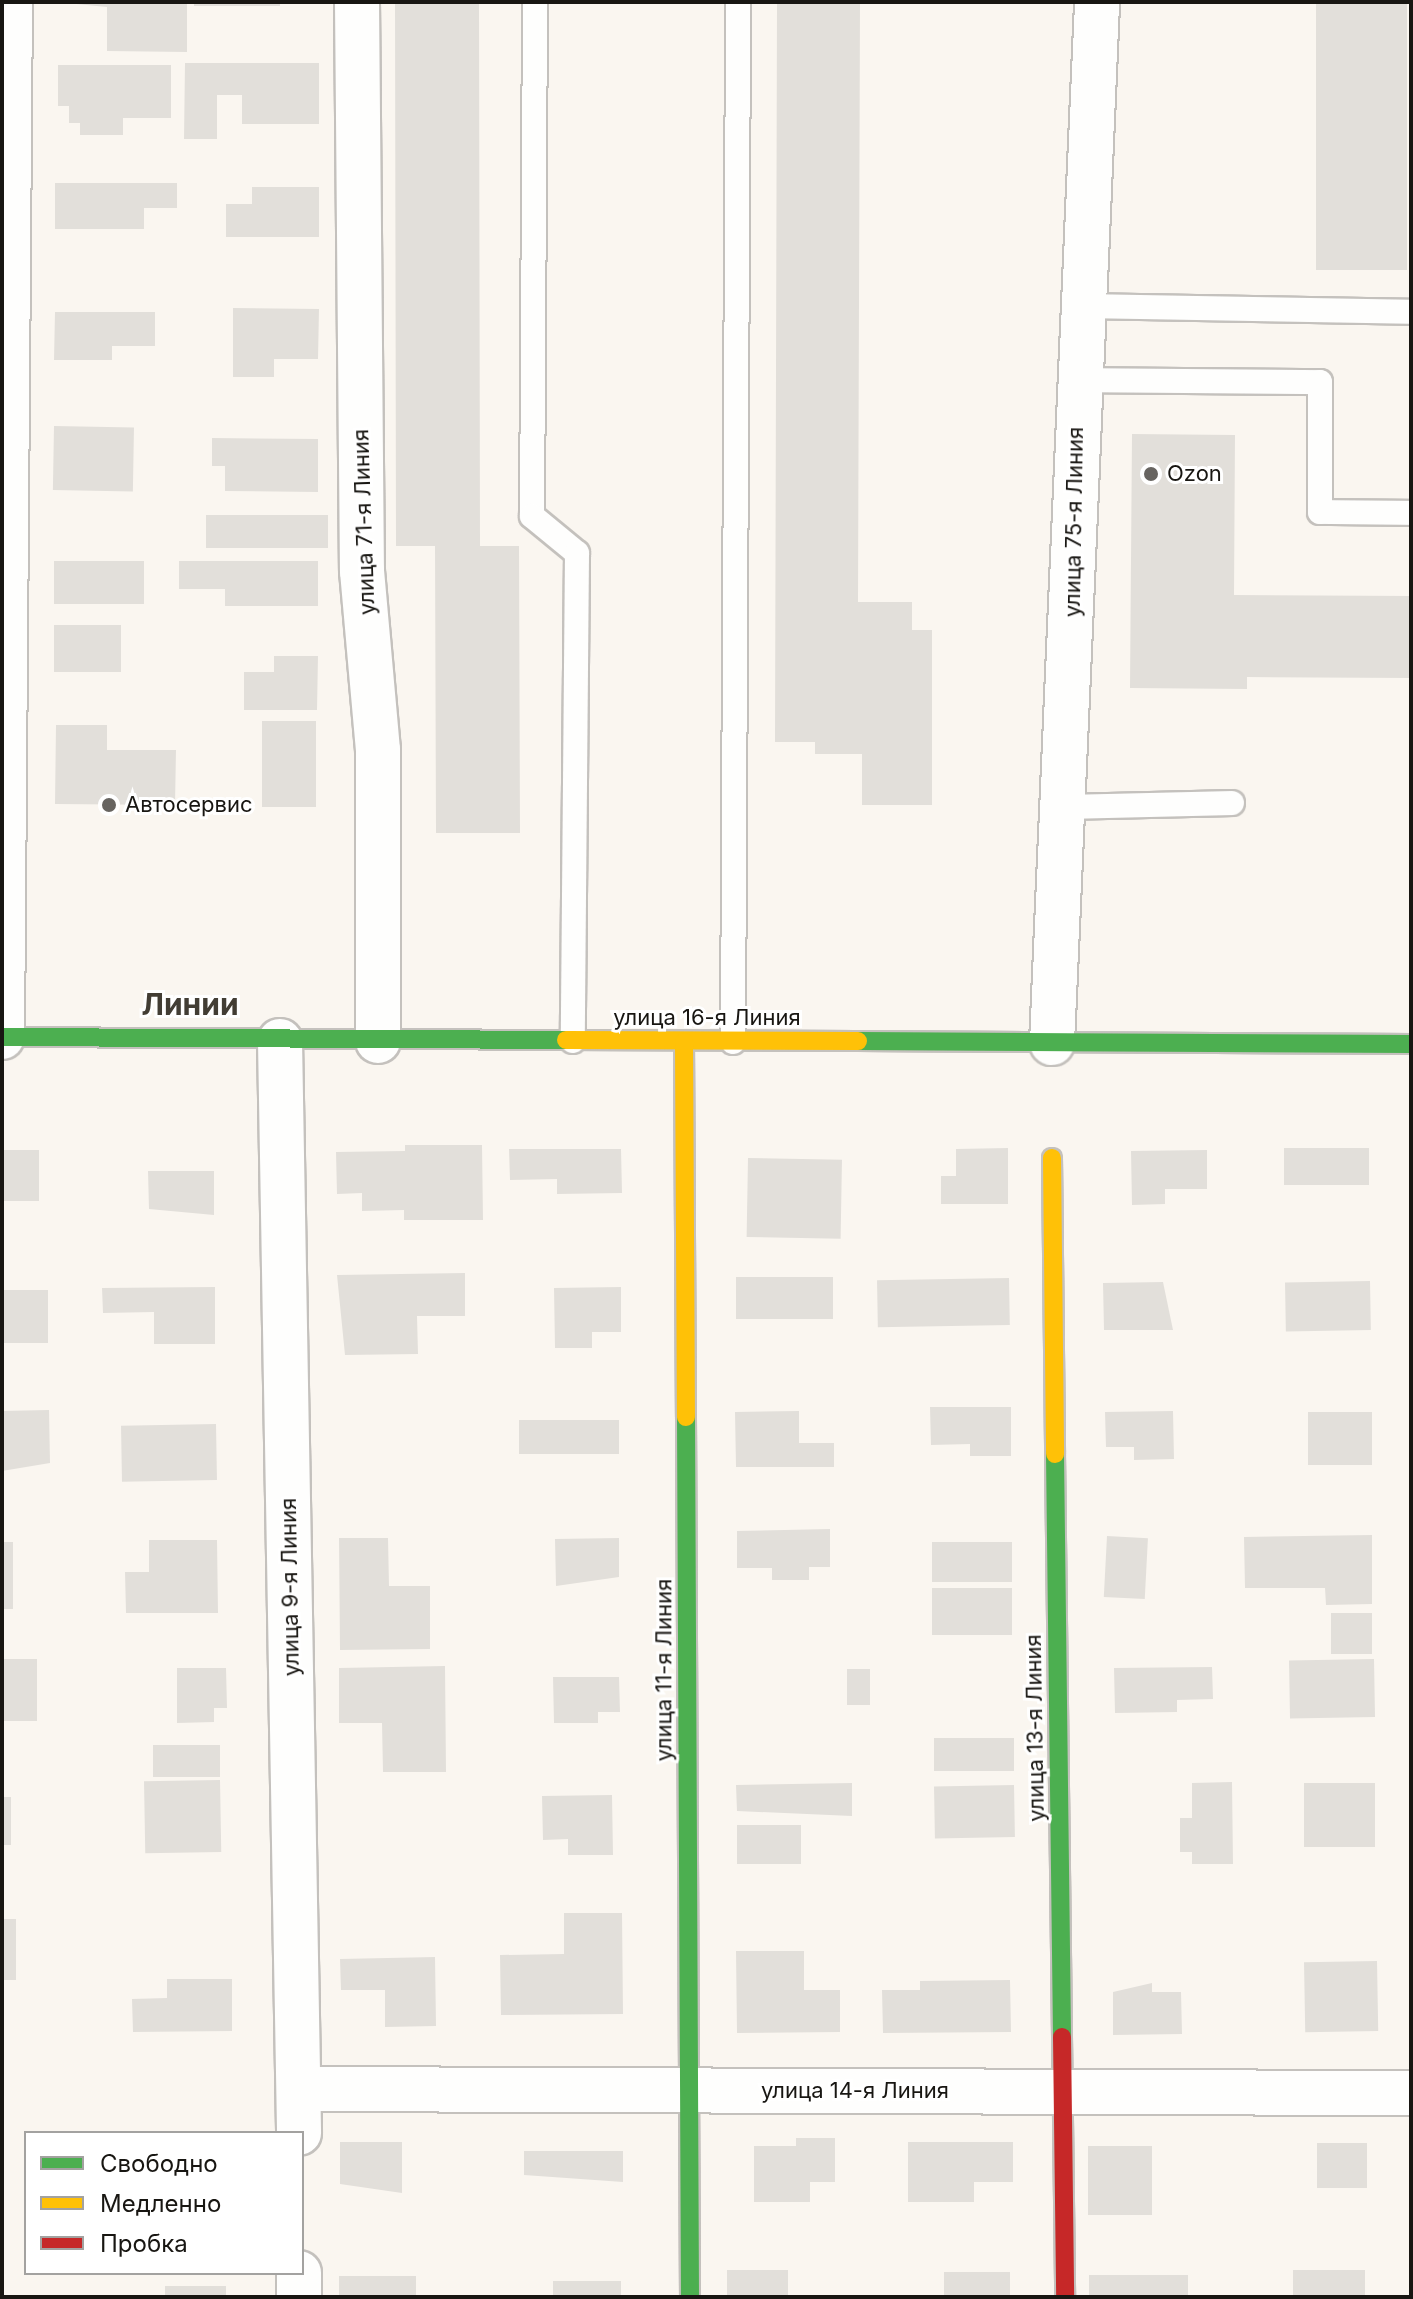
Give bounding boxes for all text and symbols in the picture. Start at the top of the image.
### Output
street label: улица 75-я Линия [1059,427,1089,617]
street label: улица 71-я Линия [348,428,380,616]
place label: Ozon [1167,461,1222,487]
marker: Ozon [1142,465,1160,483]
place label: Автосервис [125,792,253,818]
marker: Автосервис [100,796,118,814]
district label: Линии [141,986,239,1022]
street label: улица 16-я Линия [613,1005,801,1031]
street label: улица 9-я Линия [275,1498,305,1676]
street label: улица 11-я Линия [651,1579,677,1761]
street label: улица 13-я Линия [1020,1634,1050,1822]
street label: улица 14-я Линия [761,2078,949,2104]
legend [24,2131,304,2275]
text: Свободно [100,2149,218,2178]
text: Медленно [100,2189,221,2218]
text: Пробка [100,2229,188,2258]

